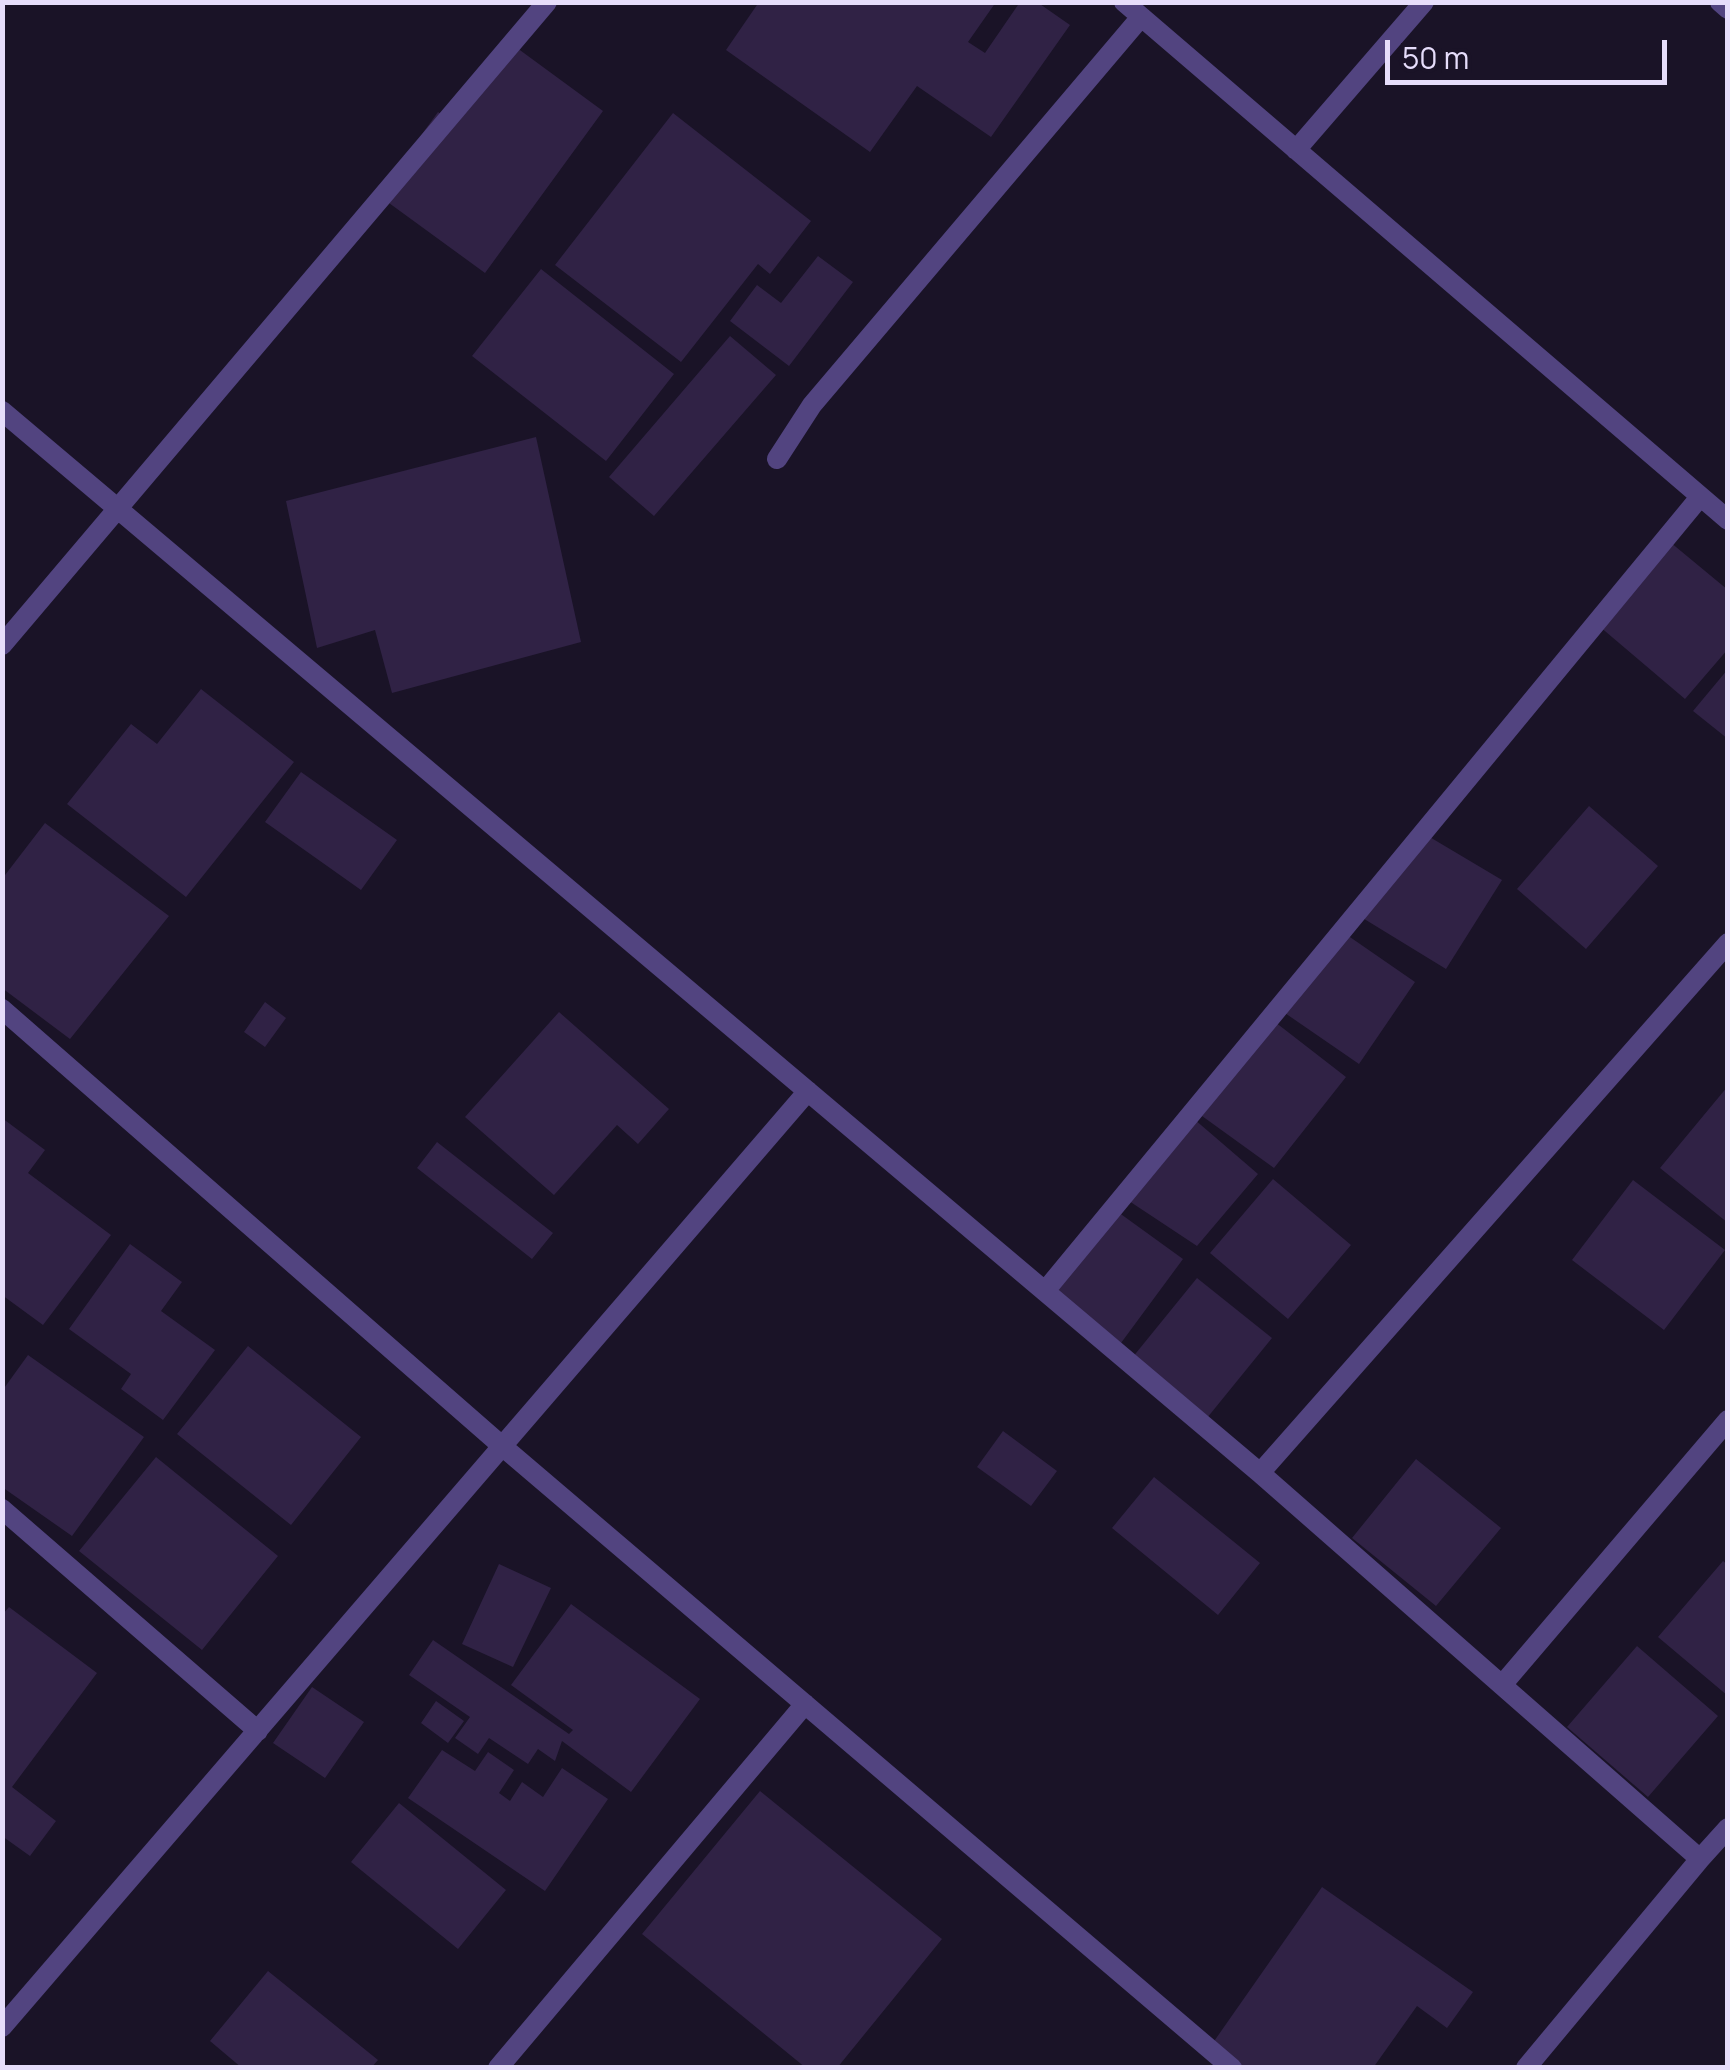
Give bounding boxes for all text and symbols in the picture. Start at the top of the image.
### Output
scale bar [1390,20,1672,82]
text: 50 m [1402,37,1469,78]

